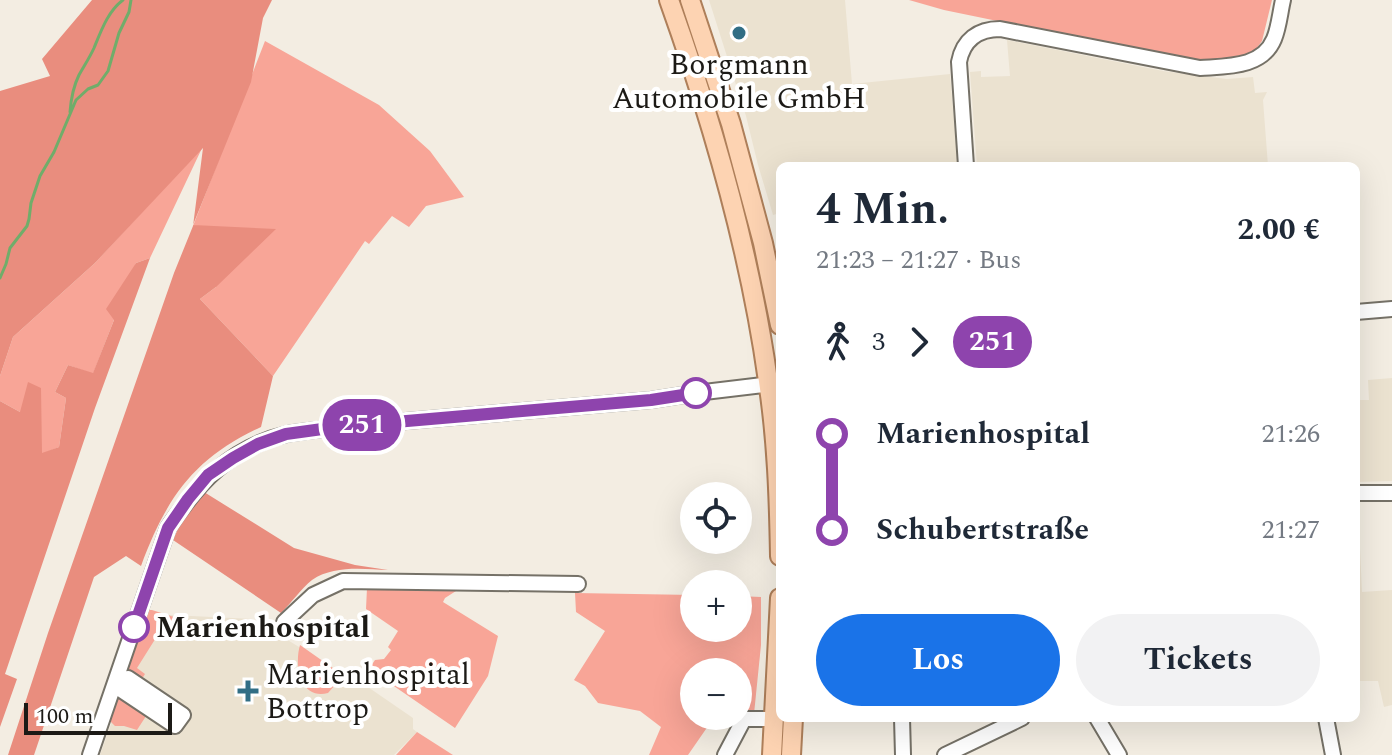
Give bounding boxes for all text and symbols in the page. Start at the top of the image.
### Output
marker: Borgmann Automobile GmbH [730,24,748,42]
place label: Borgmann Automobile GmbH [612,42,866,122]
text: 4 Min. [816,176,949,243]
text: 2.00 € [1237,207,1320,253]
text: 21:23 – 21:27 · Bus [816,240,1021,280]
icon: walk [816,320,860,364]
icon: forward [897,320,941,364]
text: 251 [969,320,1016,363]
text: 3 [872,322,885,362]
unlabelled marker [681,378,711,408]
line badge: 251 [316,399,408,451]
text: 251 [338,403,386,446]
text: Marienhospital [876,411,1090,457]
text: 21:26 [1261,414,1320,454]
map controls [680,482,752,730]
button: locate [680,482,752,554]
text: Schubertstraße [876,507,1089,553]
text: 21:27 [1261,510,1320,550]
button: + [680,570,752,642]
place label: Marienhospital [156,605,370,651]
marker: Marienhospital [119,612,149,642]
button: Los [816,614,1060,706]
button: Tickets [1076,614,1320,706]
place label: Marienhospital Bottrop [266,652,470,732]
button: − [680,658,752,730]
marker: Marienhospital Bottrop [237,680,259,702]
scale bar [24,699,172,735]
text: 100 m [36,700,93,733]

